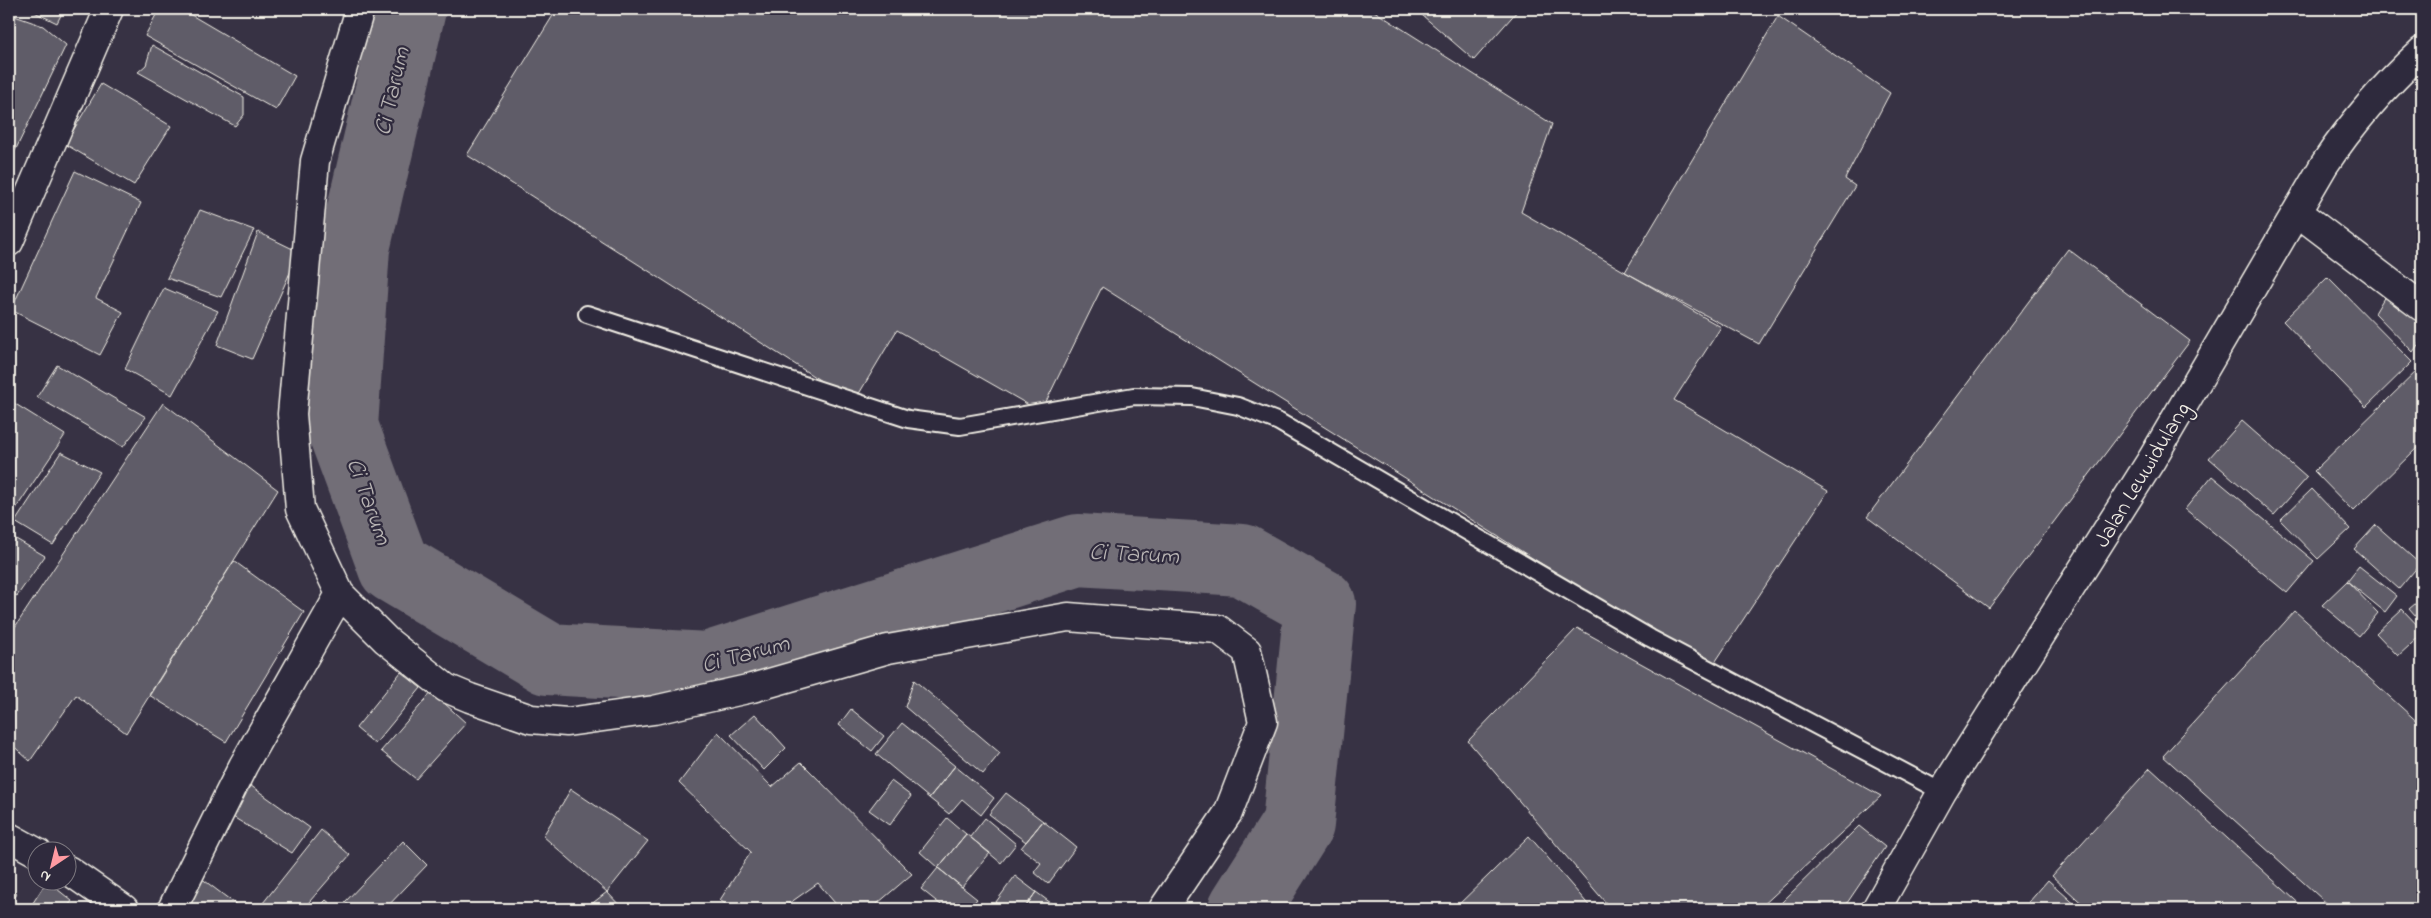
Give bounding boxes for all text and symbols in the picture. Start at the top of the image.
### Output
water label: Ci Tarum [366,43,421,139]
street label: Jalan Leuwidulang [2087,397,2201,555]
water label: Ci Tarum [336,454,400,550]
water label: Ci Tarum [1088,536,1180,575]
water label: Ci Tarum [698,627,794,684]
north arrow [28,840,78,890]
text: N [36,864,55,887]

